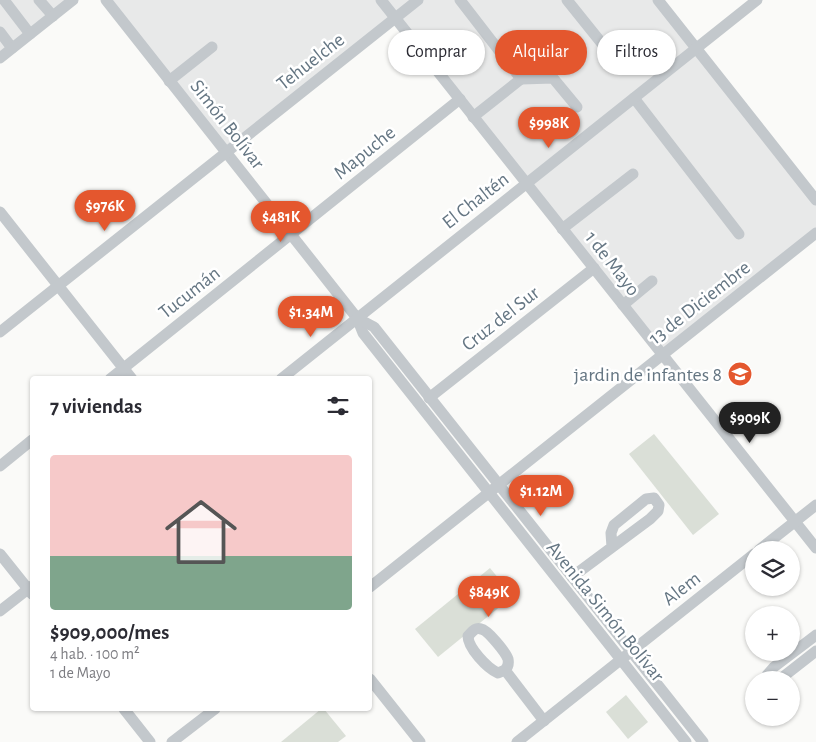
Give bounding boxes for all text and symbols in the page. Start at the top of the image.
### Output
street label: Tehuelche [273,29,348,94]
chip: Comprar [388,30,485,75]
chip: Alquilar [495,30,587,75]
chip: Filtros [597,30,676,75]
street label: Simón Bolívar [186,76,268,173]
pin: $998K [514,106,584,149]
text: $998K [529,115,569,131]
street label: Mapuche [330,122,399,183]
street label: El Chaltén [439,169,513,233]
pin: $976K [70,190,140,232]
text: $976K [86,198,124,214]
pin: $481K [246,200,316,243]
text: $481K [262,209,300,225]
street label: 1 de Mayo [581,228,643,300]
street label: 13 de Diciembre [645,257,754,348]
street label: Tucumán [155,263,224,323]
street label: Cruz del Sur [458,282,543,355]
pin: $1.34M [270,296,352,338]
text: $1.34M [289,304,333,320]
school or university icon: jardin de infantes 8 [727,361,753,387]
place label: jardin de infantes 8 [574,365,722,385]
icon: filters [324,392,352,420]
text: 7 viviendas [50,396,142,417]
pin: $909K [715,402,785,444]
text: $909K [730,410,770,426]
pin: $1.12M [500,474,582,517]
text: $1.12M [520,483,562,499]
icon: home [156,487,246,577]
street label: Avenida Simón Bolívar [543,538,668,686]
map controls [745,541,800,726]
button: layers [745,541,800,596]
street label: Alem [659,568,704,610]
pin: $849K [454,576,524,618]
text: $849K [469,584,509,600]
button: + [745,606,800,661]
text: $909,000/mes [50,622,169,643]
text: 4 hab. · 100 m² [50,646,140,662]
text: 1 de Mayo [50,665,111,681]
button: − [745,671,800,726]

